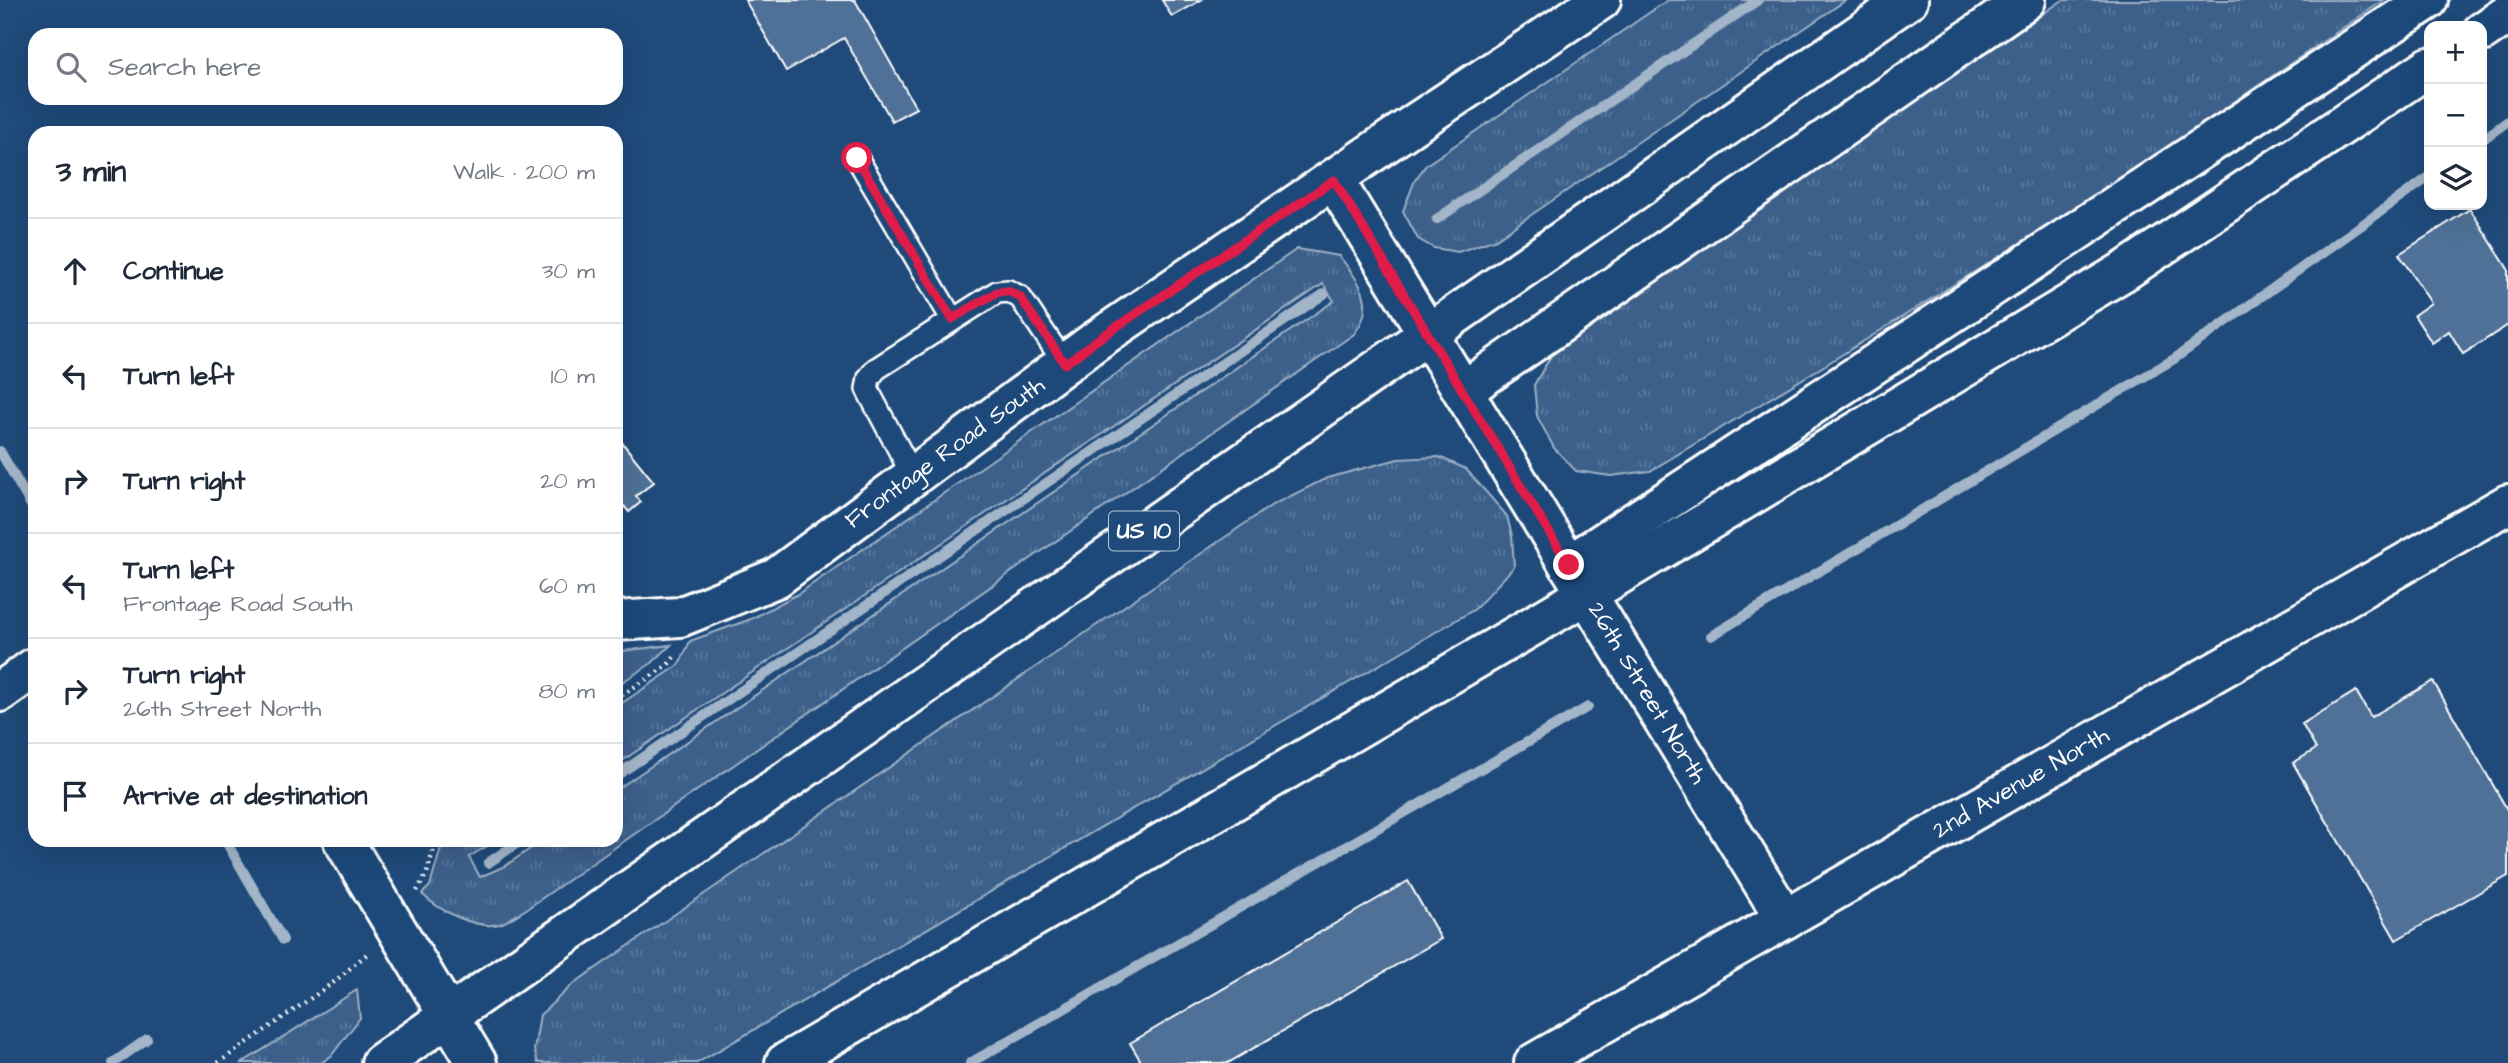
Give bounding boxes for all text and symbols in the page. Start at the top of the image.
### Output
map controls [2424,21,2487,210]
button: + [2424,21,2487,84]
search box [28,28,623,105]
icon: search [52,48,90,86]
text: Search here [108,49,261,85]
button: − [2424,84,2487,147]
route start [841,142,872,173]
button: layers [2424,147,2487,210]
text: 3 min [56,151,126,193]
text: Walk · 200 m [453,156,595,188]
icon: ahead [56,252,94,290]
text: Continue [123,253,224,289]
text: 30 m [542,255,595,287]
icon: left [56,357,94,395]
text: Turn left [123,358,234,394]
text: 10 m [550,360,595,392]
street label: Frontage Road South [838,369,1053,538]
icon: right [56,462,94,500]
text: Turn right [123,463,245,499]
text: 20 m [540,465,595,497]
road number: US 10 [1109,512,1179,551]
route end [1553,549,1584,580]
text: Turn left [123,552,234,588]
icon: left [56,567,94,605]
text: 60 m [539,570,595,602]
text: Frontage Road South [123,588,353,620]
street label: 26th Street North [1579,596,1715,791]
text: Turn right [123,657,245,693]
icon: right [56,672,94,710]
text: 80 m [538,675,595,707]
text: 26th Street North [123,693,321,725]
street label: 2nd Avenue North [1926,719,2116,847]
icon: arrive [56,777,94,815]
text: Arrive at destination [123,778,368,814]

